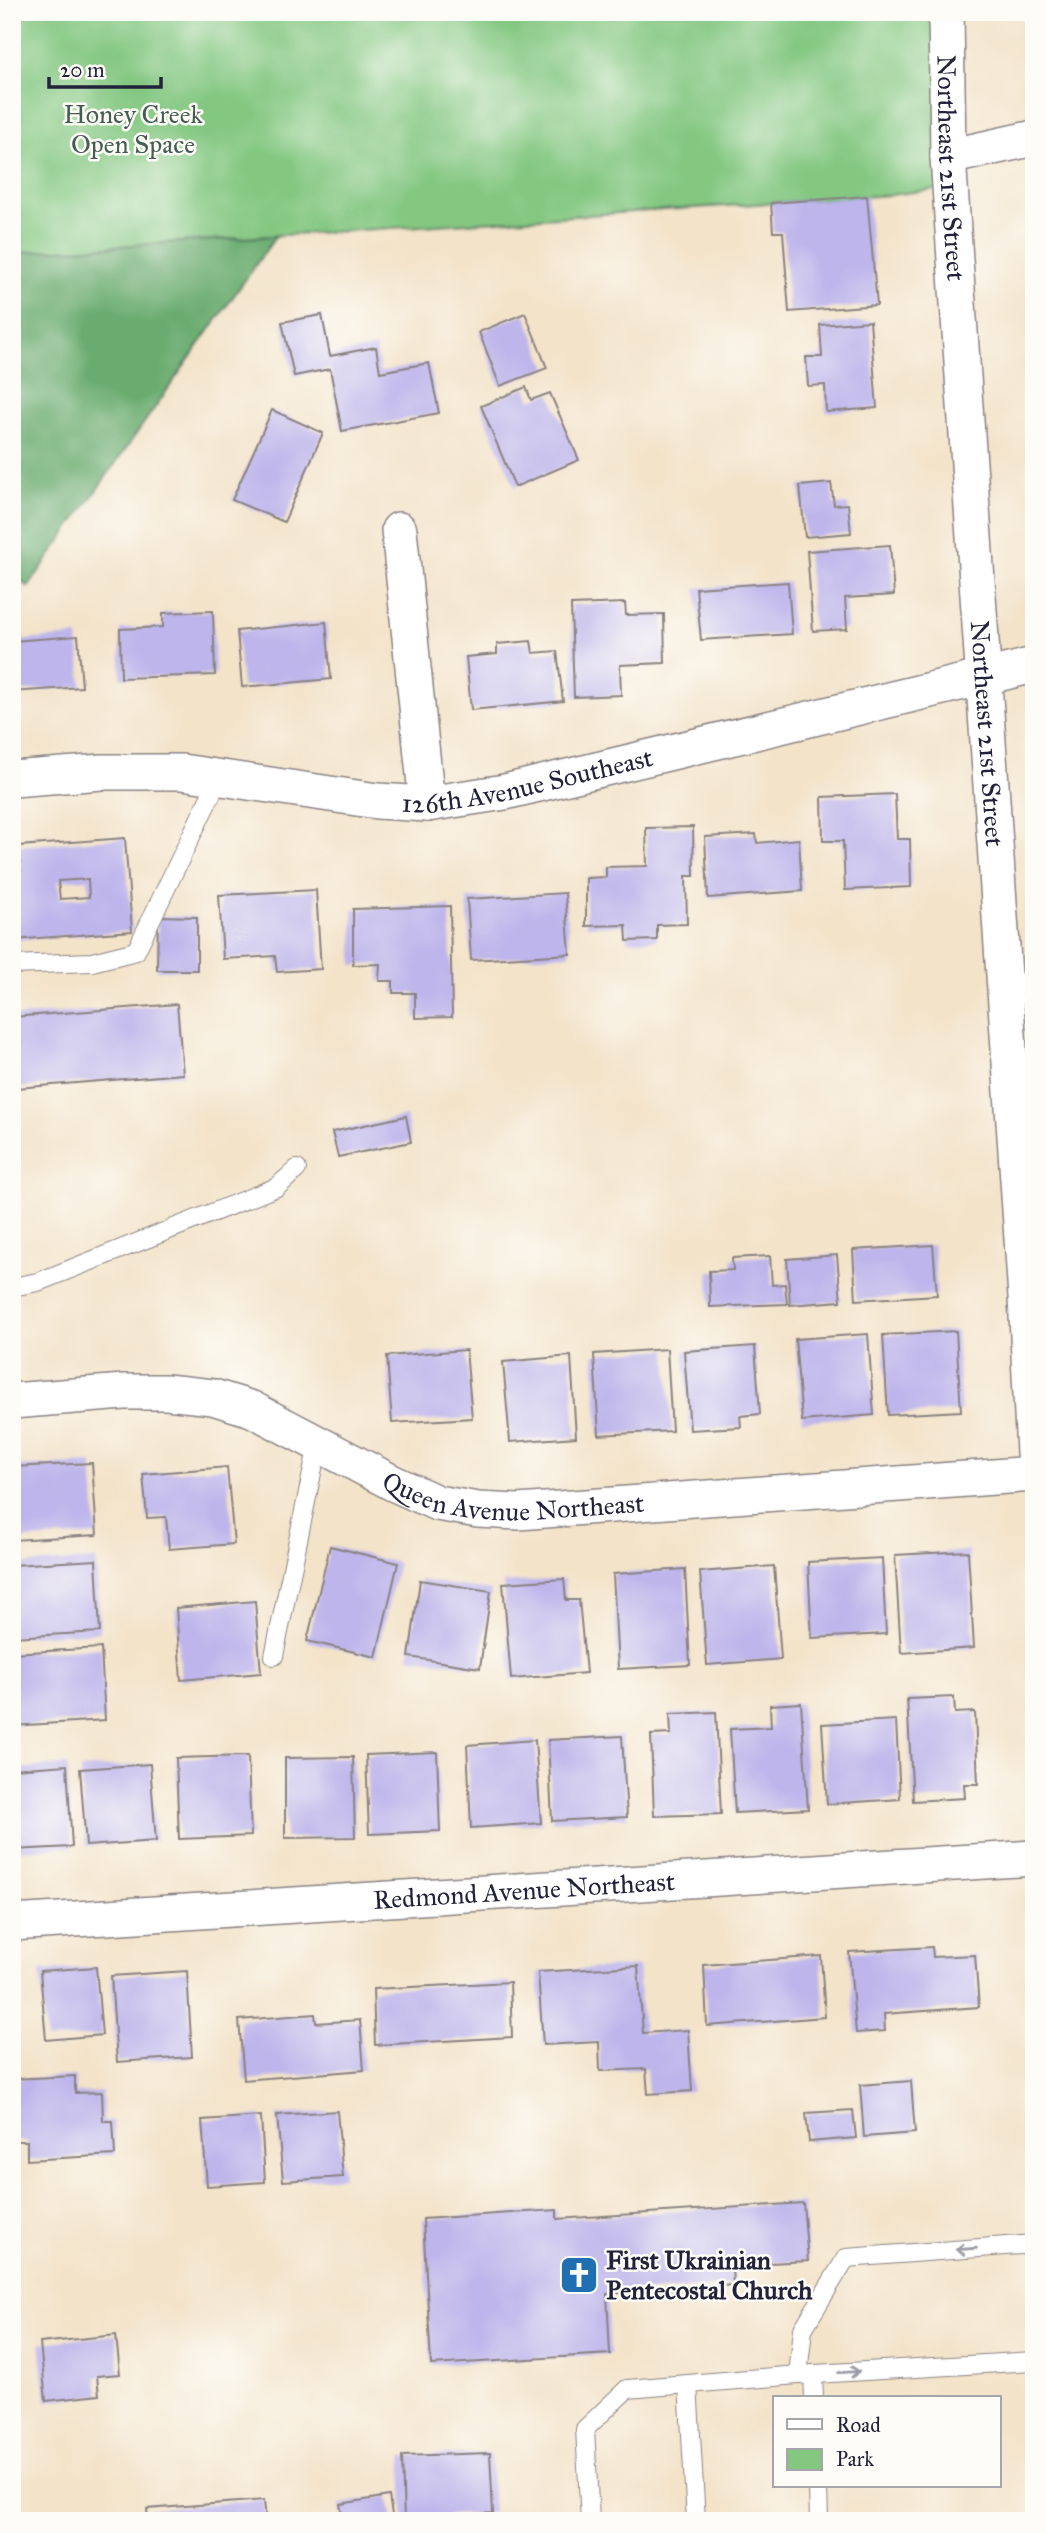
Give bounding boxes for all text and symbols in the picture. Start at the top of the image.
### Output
scale bar [49,46,161,90]
street label: Northeast 21st Street [931,55,972,282]
text: 20 m [60,57,105,83]
park label: Honey Creek Open Space [64,98,203,160]
street label: Northeast 21st Street [964,620,1011,848]
street label: 126th Avenue Southeast [401,741,656,820]
street label: Queen Avenue Northeast [377,1464,645,1528]
street label: Redmond Avenue Northeast [372,1865,676,1916]
one-way arrow [955,2243,977,2256]
place label: First Ukrainian Pentecostal Church [606,2244,813,2306]
church icon: First Ukrainian Pentecostal Church [558,2254,600,2296]
one-way arrow [838,2365,860,2378]
legend [773,2396,1000,2488]
text: Road [836,2412,881,2438]
text: Park [836,2446,874,2472]

